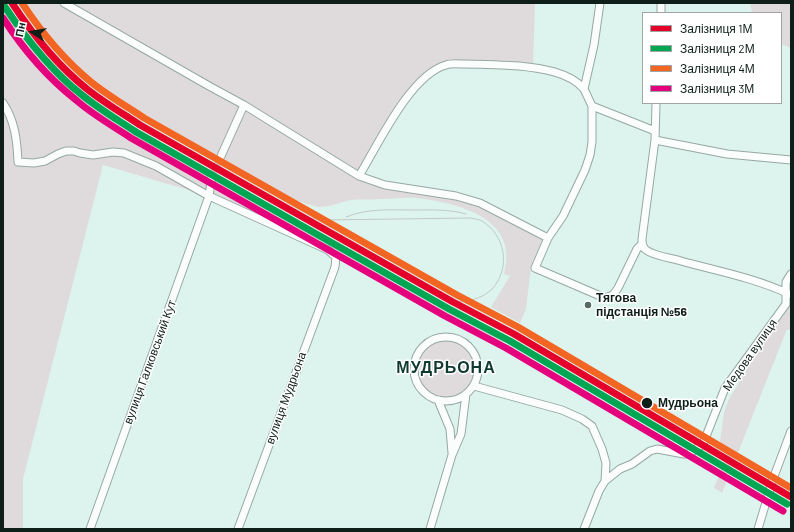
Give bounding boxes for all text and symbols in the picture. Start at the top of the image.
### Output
north arrow [12,12,52,52]
legend [642,12,782,104]
text: Пн [12,21,28,38]
text: Залізниця 1М [680,21,752,35]
text: Залізниця 2М [680,41,755,55]
text: Залізниця 4М [680,61,755,75]
text: Залізниця 3М [680,81,754,95]
place label: Тягова підстанція №56 [596,291,687,319]
street label: вулиця Галковський Кут [121,298,179,426]
marker: Тягова підстанція №56 [583,300,593,310]
street label: Медова вулиця [720,316,780,394]
street label: вулиця Мудрьона [263,350,309,446]
district label: МУДРЬОНА [396,358,496,378]
marker: Мудрьона [640,396,654,410]
place label: Мудрьона [658,396,718,410]

